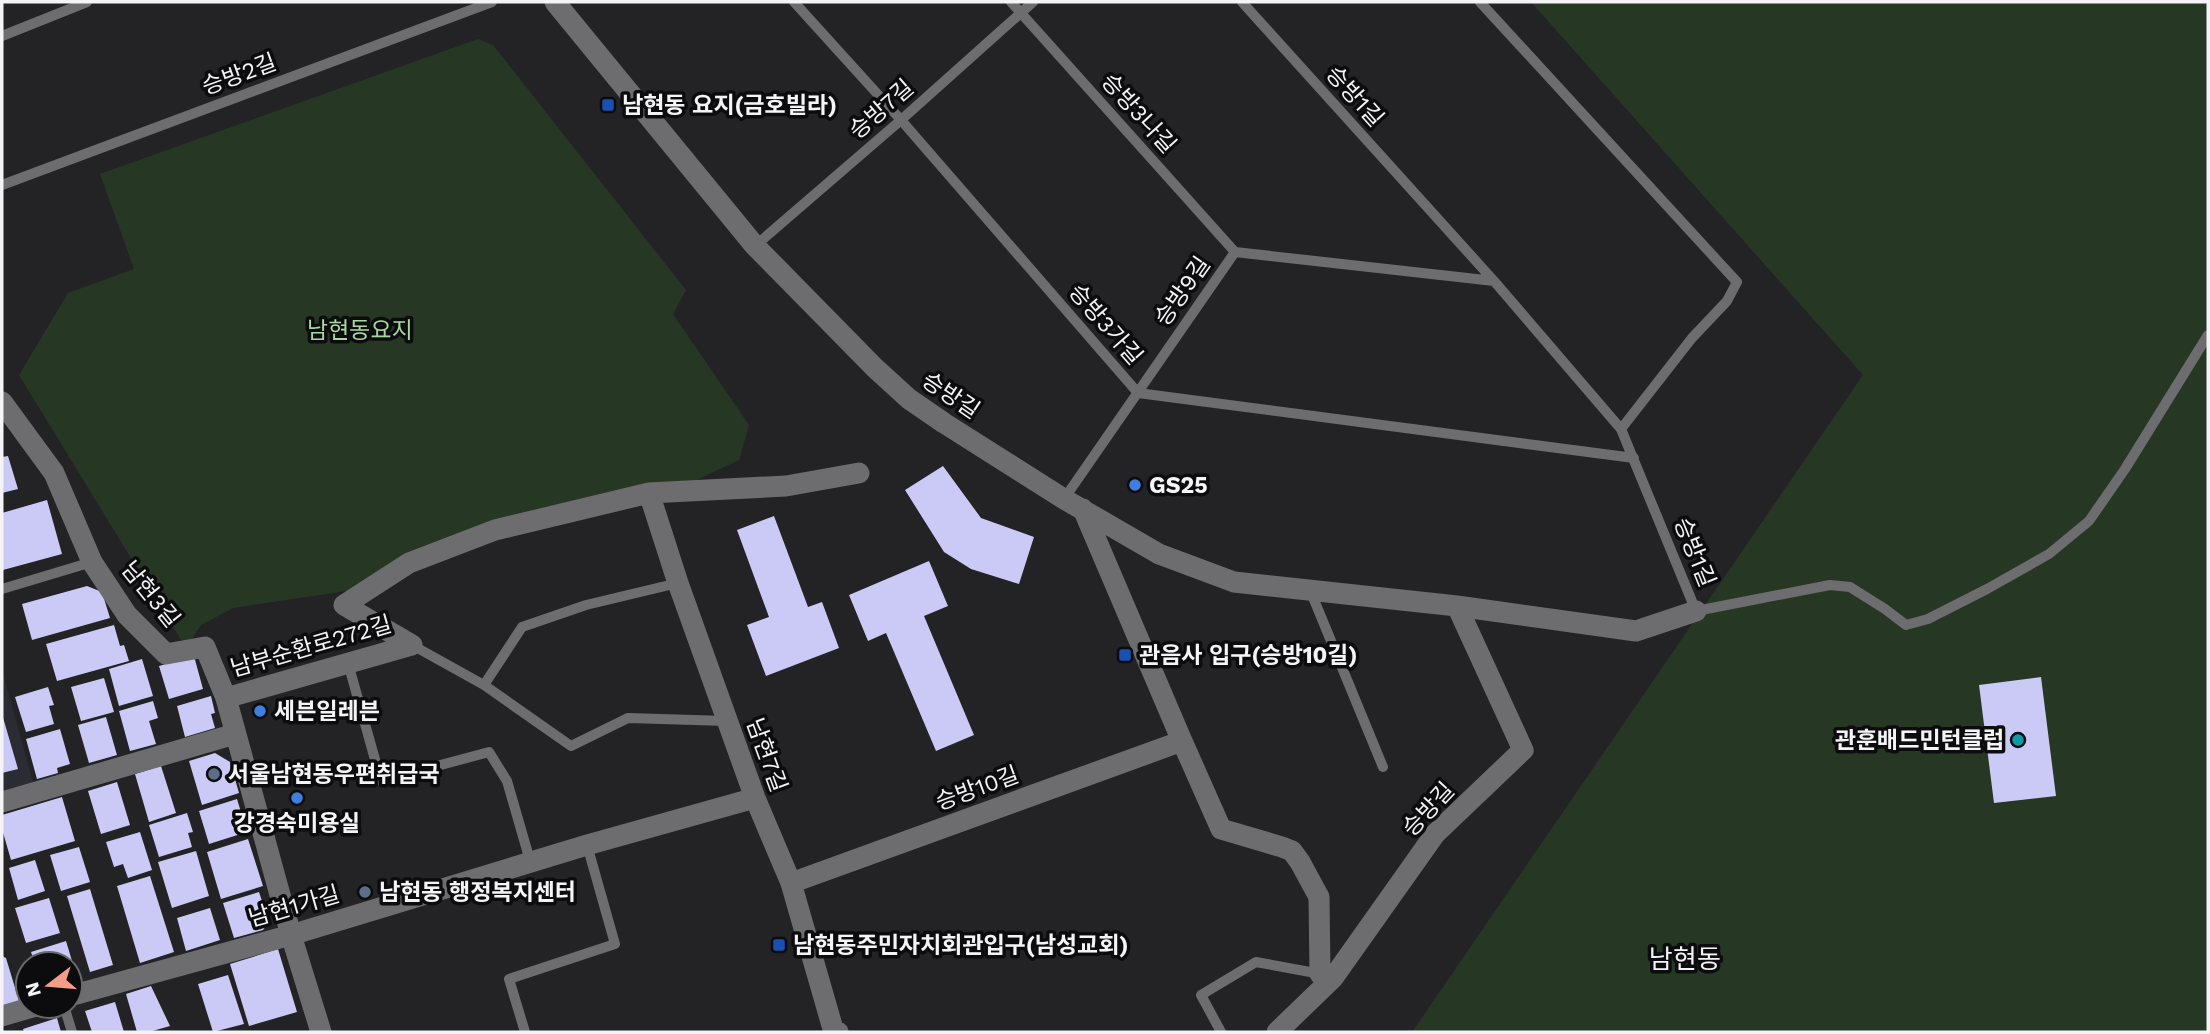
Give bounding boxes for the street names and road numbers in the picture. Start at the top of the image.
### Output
street label: 승방2길 [198,49,280,100]
street label: 승방1길 [1320,60,1389,132]
street label: 승방3나길 [1096,68,1181,159]
street label: 승방7길 [844,74,919,145]
street label: 승방9길 [1149,252,1216,331]
street label: 승방3가길 [1063,278,1148,370]
street label: 승방길 [917,366,985,424]
street label: 승방1길 [1668,514,1721,591]
street label: 남현3길 [116,556,185,633]
street label: 남부순환로272길 [228,611,395,682]
street label: 남현7길 [741,715,792,796]
street label: 승방10길 [932,761,1023,816]
street label: 승방길 [1397,777,1460,842]
street label: 남현1가길 [245,881,343,932]

